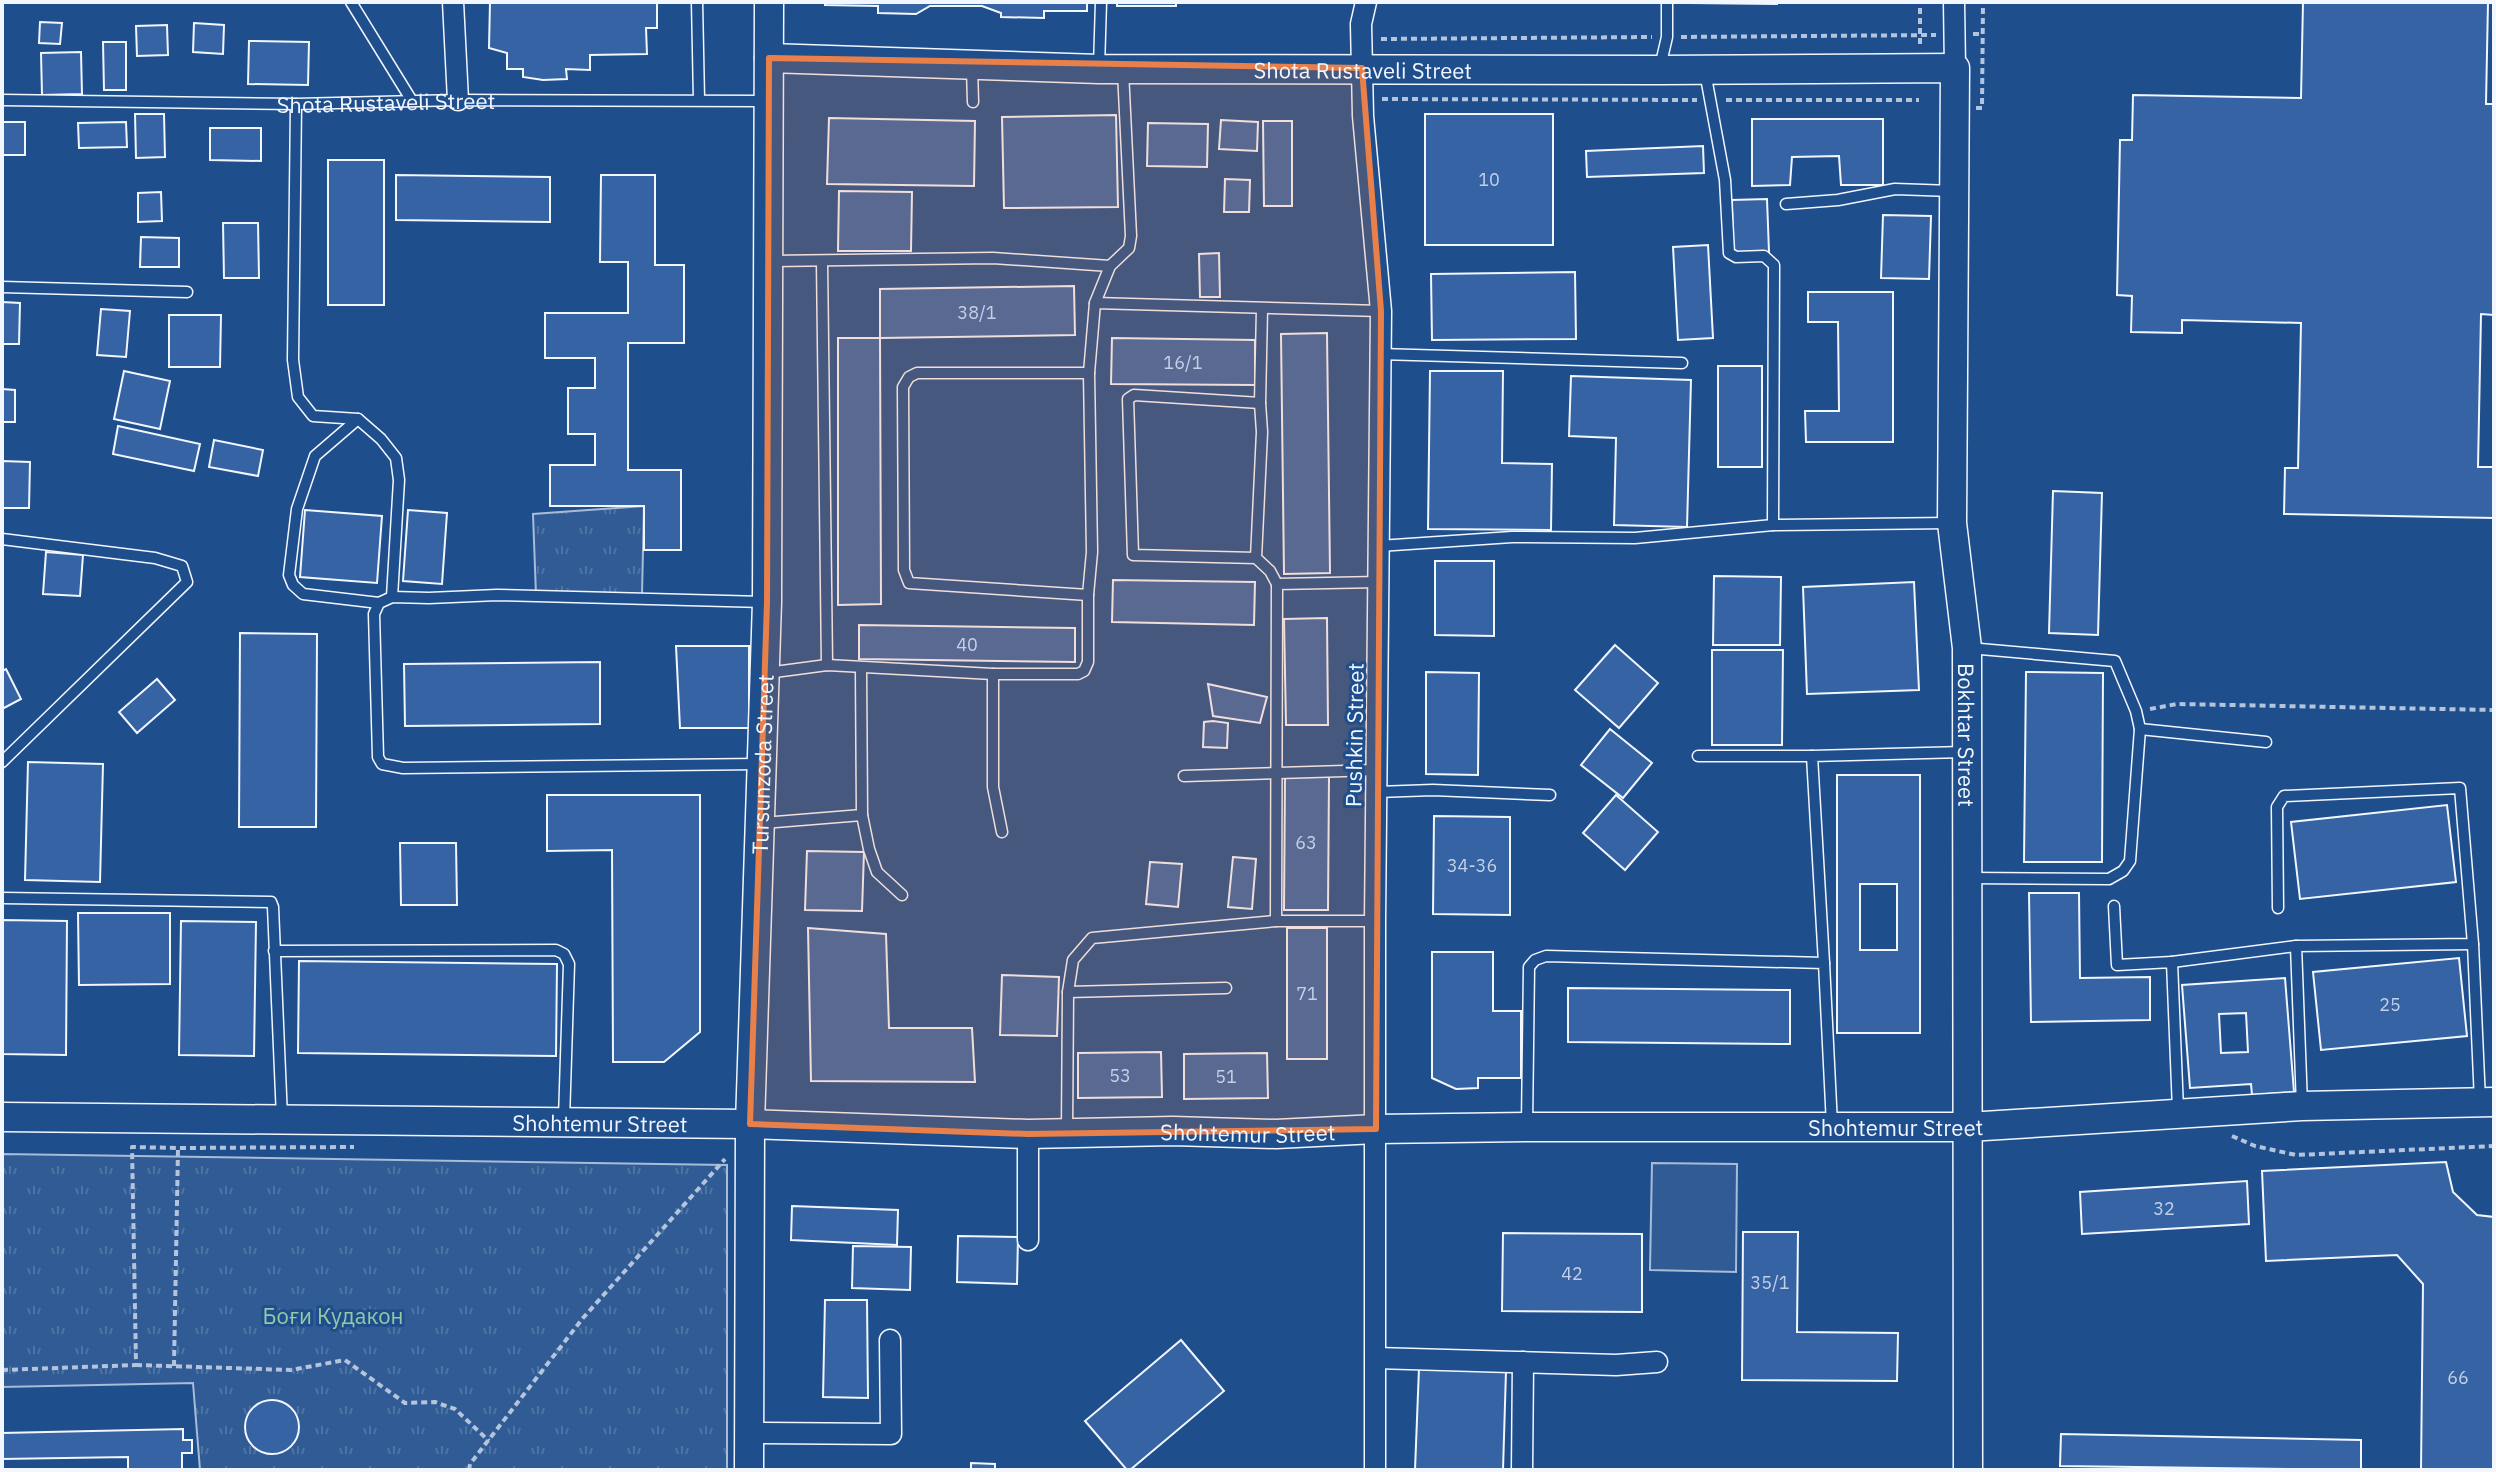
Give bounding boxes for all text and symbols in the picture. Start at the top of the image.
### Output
street label: Shota Rustaveli Street [1253,55,1472,84]
street label: Shota Rustaveli Street [276,85,495,119]
house number: 10 [1478,168,1500,191]
house number: 38/1 [957,301,997,324]
house number: 16/1 [1163,351,1203,374]
house number: 40 [956,633,978,656]
street label: Pushkin Street [1338,663,1370,807]
street label: Bokhtar Street [1953,663,1982,807]
street label: Tursunzoda Street [744,674,779,855]
house number: 63 [1295,831,1317,854]
house number: 34-36 [1447,854,1497,877]
house number: 71 [1296,982,1318,1005]
house number: 25 [2379,993,2401,1016]
house number: 53 [1109,1064,1131,1087]
house number: 51 [1215,1065,1237,1088]
street label: Shohtemur Street [512,1107,688,1138]
street label: Shohtemur Street [1808,1112,1984,1142]
street label: Shohtemur Street [1160,1117,1336,1149]
house number: 32 [2153,1197,2175,1220]
house number: 42 [1561,1262,1583,1285]
house number: 35/1 [1750,1271,1790,1294]
park label: Боғи Кудакон [262,1301,404,1330]
house number: 66 [2447,1366,2469,1389]

